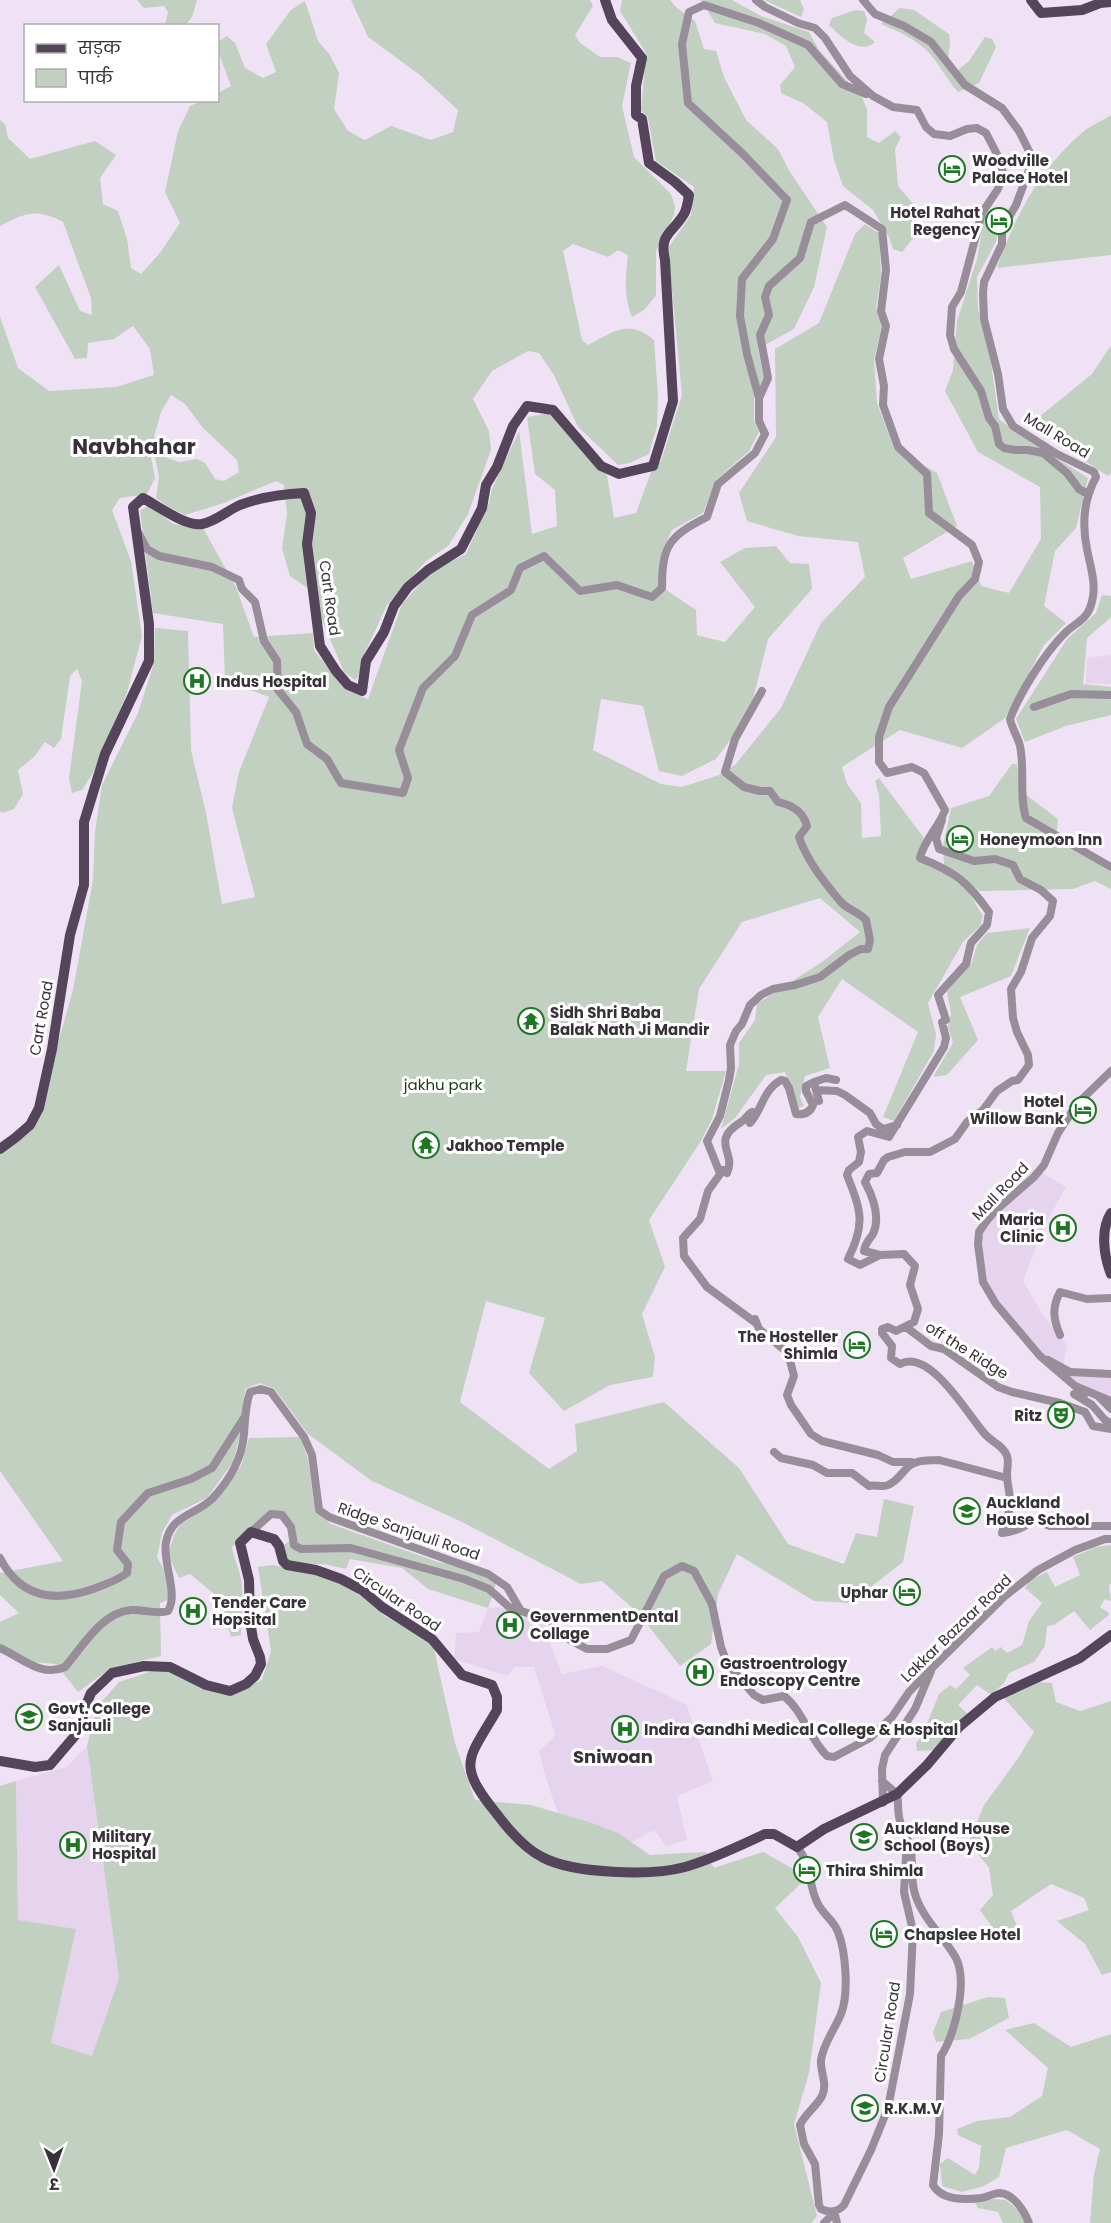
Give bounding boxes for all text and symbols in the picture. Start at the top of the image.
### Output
legend [24,24,219,102]
text: सड़क [77,35,122,60]
text: पार्क [77,65,114,90]
place label: Woodville Palace Hotel [972,150,1068,188]
hotel icon: Woodville Palace Hotel [937,154,967,184]
place label: Hotel Rahat Regency [890,202,981,240]
hotel icon: Hotel Rahat Regency [984,206,1014,236]
street label: Mall Road [1020,407,1094,463]
district label: Navbhahar [72,432,196,461]
street label: Cart Road [314,559,346,637]
hospital icon: Indus Hospital [182,666,212,696]
place label: Indus Hospital [216,671,327,692]
hotel icon: Honeymoon Inn [945,824,975,854]
place label: Honeymoon Inn [980,829,1102,850]
street label: Cart Road [24,979,58,1057]
place label: Sidh Shri Baba Balak Nath Ji Mandir [550,1002,710,1040]
temple icon: Sidh Shri Baba Balak Nath Ji Mandir [516,1006,546,1036]
park label: jakhu park [403,1074,482,1095]
place label: Hotel Willow Bank [970,1091,1065,1129]
hotel icon: Hotel Willow Bank [1068,1095,1098,1125]
temple icon: Jakhoo Temple [411,1130,441,1160]
place label: Jakhoo Temple [446,1135,564,1156]
street label: Mall Road [967,1157,1033,1225]
place label: Maria Clinic [999,1209,1044,1247]
hospital icon: Maria Clinic [1048,1213,1078,1243]
street label: off the Ridge [921,1316,1013,1384]
place label: The Hosteller Shimla [738,1326,839,1364]
hotel icon: The Hosteller Shimla [842,1330,872,1360]
theatre icon: Ritz [1046,1400,1076,1430]
place label: Ritz [1014,1405,1042,1426]
place label: Auckland House School [986,1492,1089,1530]
school or university icon: Auckland House School [952,1496,982,1526]
street label: Ridge Sanjauli Road [335,1497,483,1565]
street label: Circular Road [349,1562,445,1636]
street label: Lakkar Bazaar Road [896,1569,1016,1687]
hotel icon: Uphar [892,1577,922,1607]
place label: Uphar [841,1582,889,1603]
place label: Tender Care Hopsital [212,1592,307,1630]
hospital icon: Tender Care Hopsital [178,1596,208,1626]
place label: GovernmentDental Collage [530,1606,678,1644]
hospital icon: GovernmentDental Collage [495,1610,525,1640]
place label: Gastroentrology Endoscopy Centre [720,1653,860,1691]
hospital icon: Gastroentrology Endoscopy Centre [685,1657,715,1687]
place label: Govt. College Sanjauli [48,1698,150,1736]
school or university icon: Govt. College Sanjauli [14,1702,44,1732]
hospital icon: Indira Gandhi Medical College & Hospital [610,1714,640,1744]
place label: Indira Gandhi Medical College & Hospital [644,1719,958,1740]
district label: Sniwoan [573,1744,653,1769]
place label: Auckland House School (Boys) [884,1818,1010,1856]
school or university icon: Auckland House School (Boys) [849,1822,879,1852]
place label: Military Hospital [92,1826,156,1864]
hospital icon: Military Hospital [58,1830,88,1860]
hotel icon: Thira Shimla [792,1855,822,1885]
place label: Thira Shimla [826,1860,923,1881]
hotel icon: Chapslee Hotel [869,1919,899,1949]
place label: Chapslee Hotel [904,1924,1021,1945]
street label: Circular Road [869,1980,905,2084]
school or university icon: R.K.M.V [850,2093,880,2123]
place label: R.K.M.V [884,2098,942,2119]
north arrow [24,2139,84,2199]
text: उ [49,2172,60,2195]

